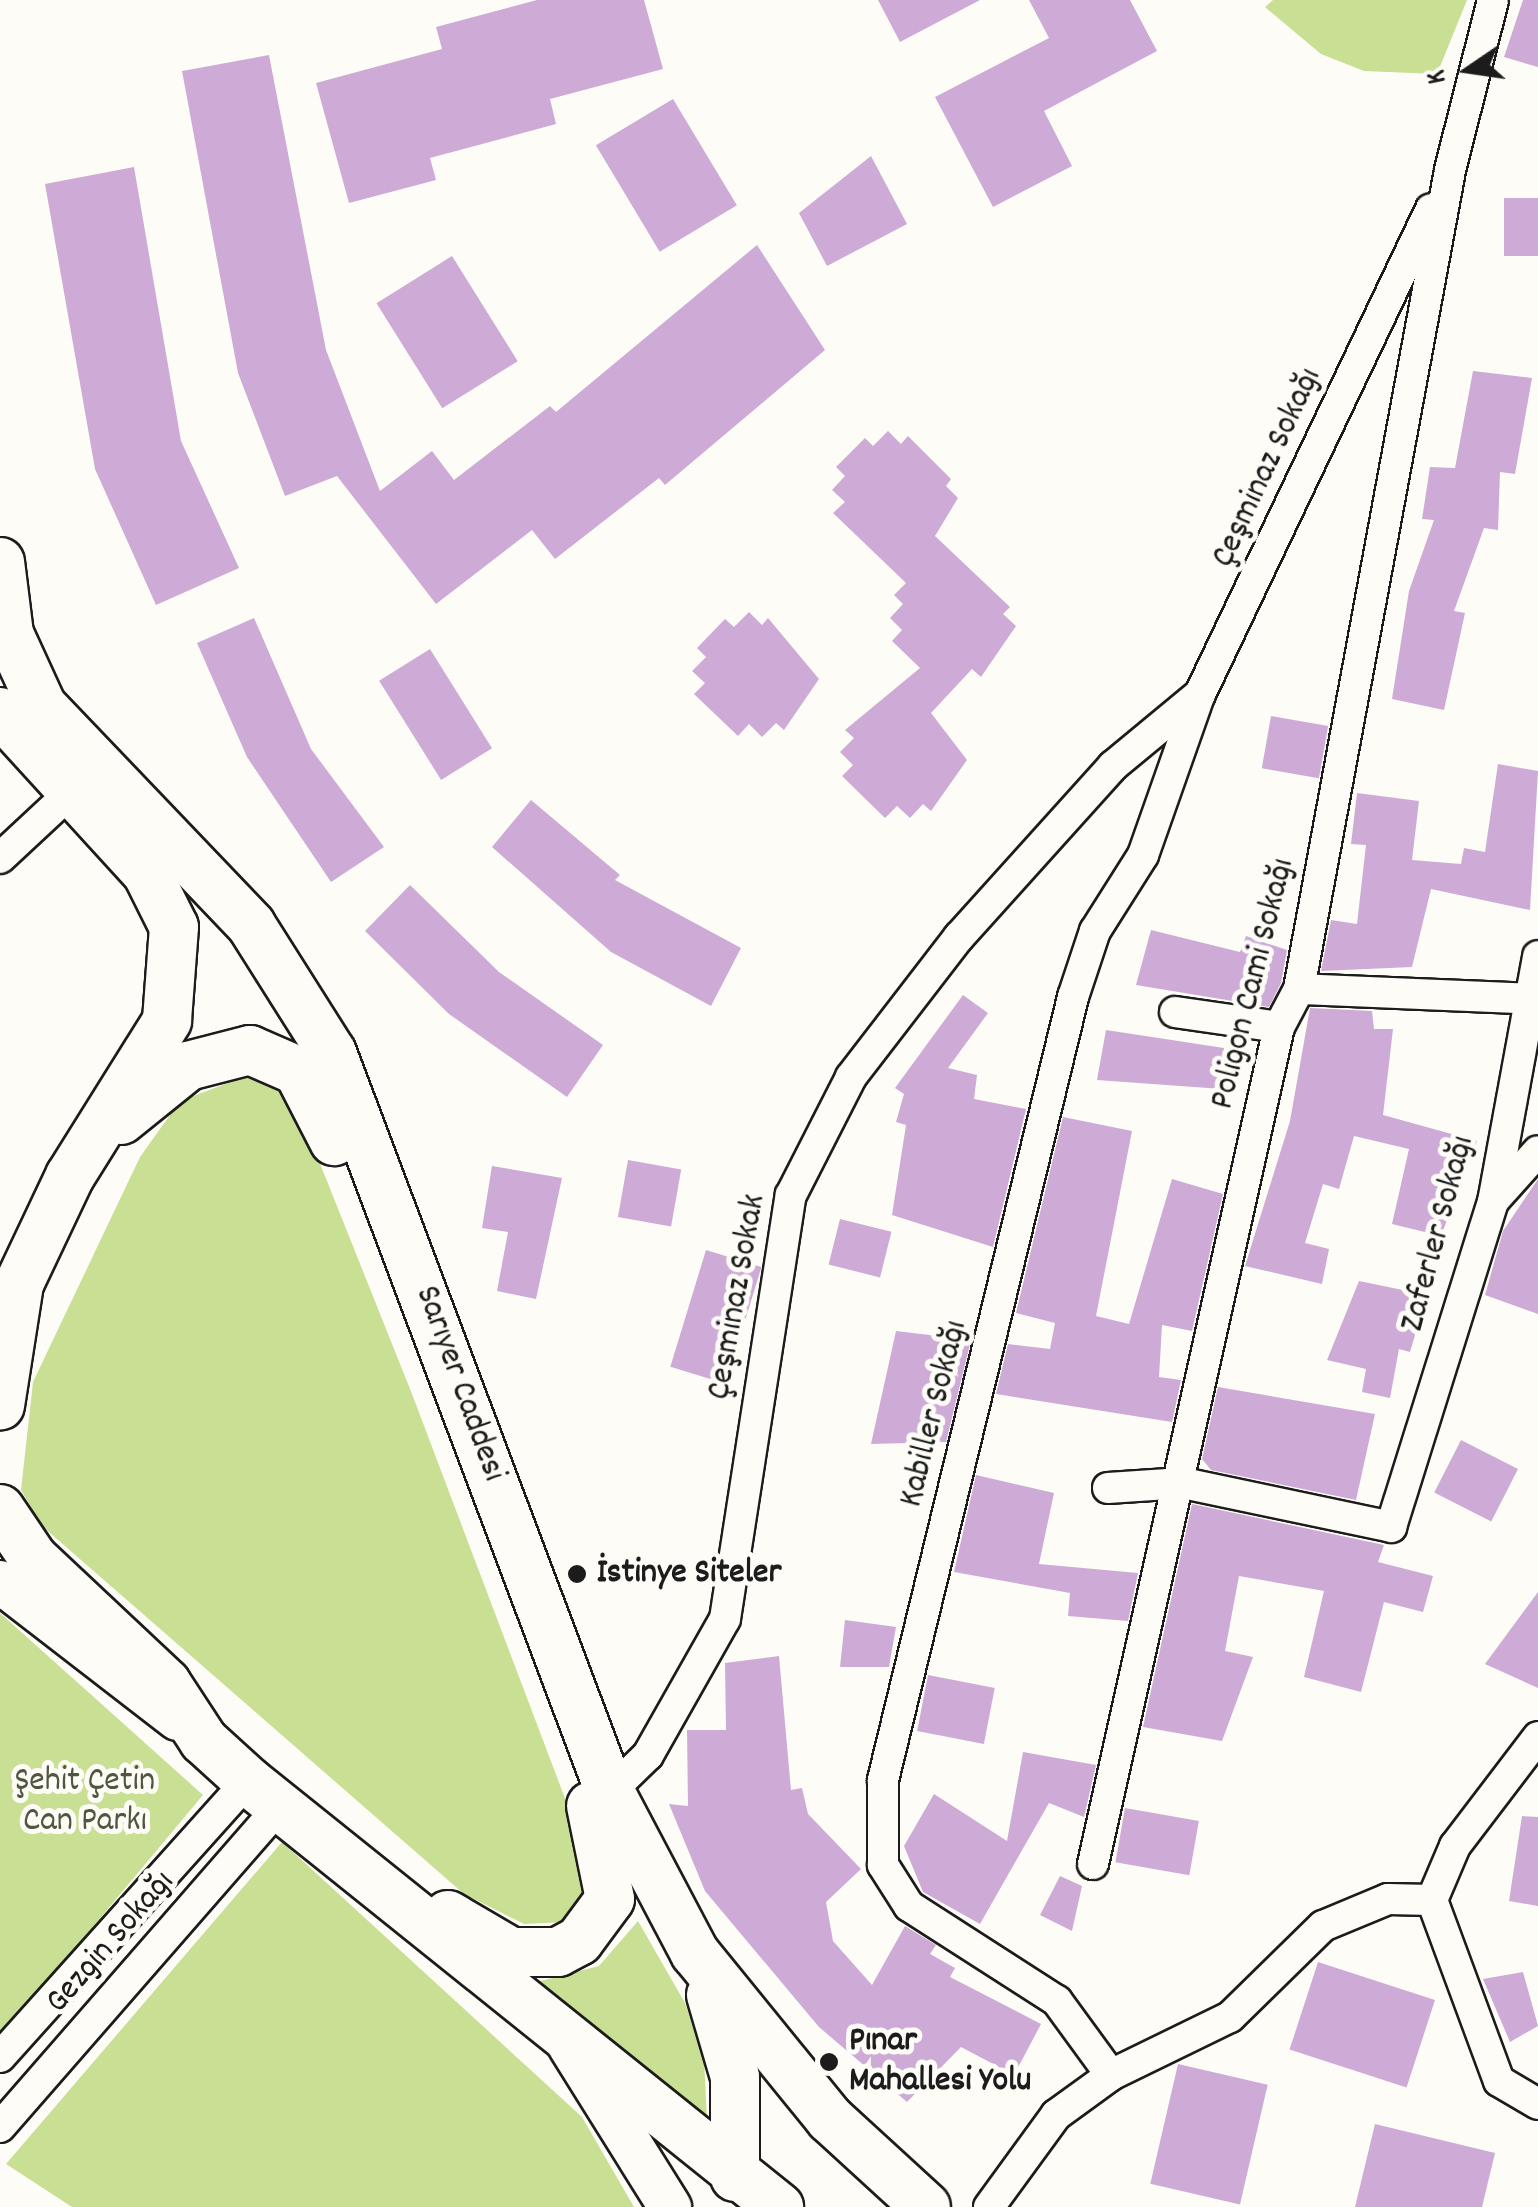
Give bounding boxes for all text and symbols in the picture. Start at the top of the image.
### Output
north arrow [1418,20,1518,120]
text: K [1418,66,1460,88]
street label: Çeşminaz Sokağı [1204,362,1332,574]
street label: Poligon Cami Sokağı [1203,854,1305,1114]
street label: Zaferler Sokağı [1393,1132,1485,1336]
street label: Çeşminaz Sokak [699,1191,777,1403]
street label: Sarıyer Caddesi [404,1281,514,1487]
street label: Kabiller Sokağı [892,1316,978,1512]
place label: İstinye Siteler [597,1553,781,1595]
marker: İstinye Siteler [566,1563,588,1585]
park label: Şehit Çetin Can Parkı [15,1761,155,1843]
street label: Gezgin Sokağı [37,1863,185,2023]
place label: Pınar Mahallesi Yolu [849,2021,1031,2103]
marker: Pınar Mahallesi Yolu [818,2051,840,2073]

